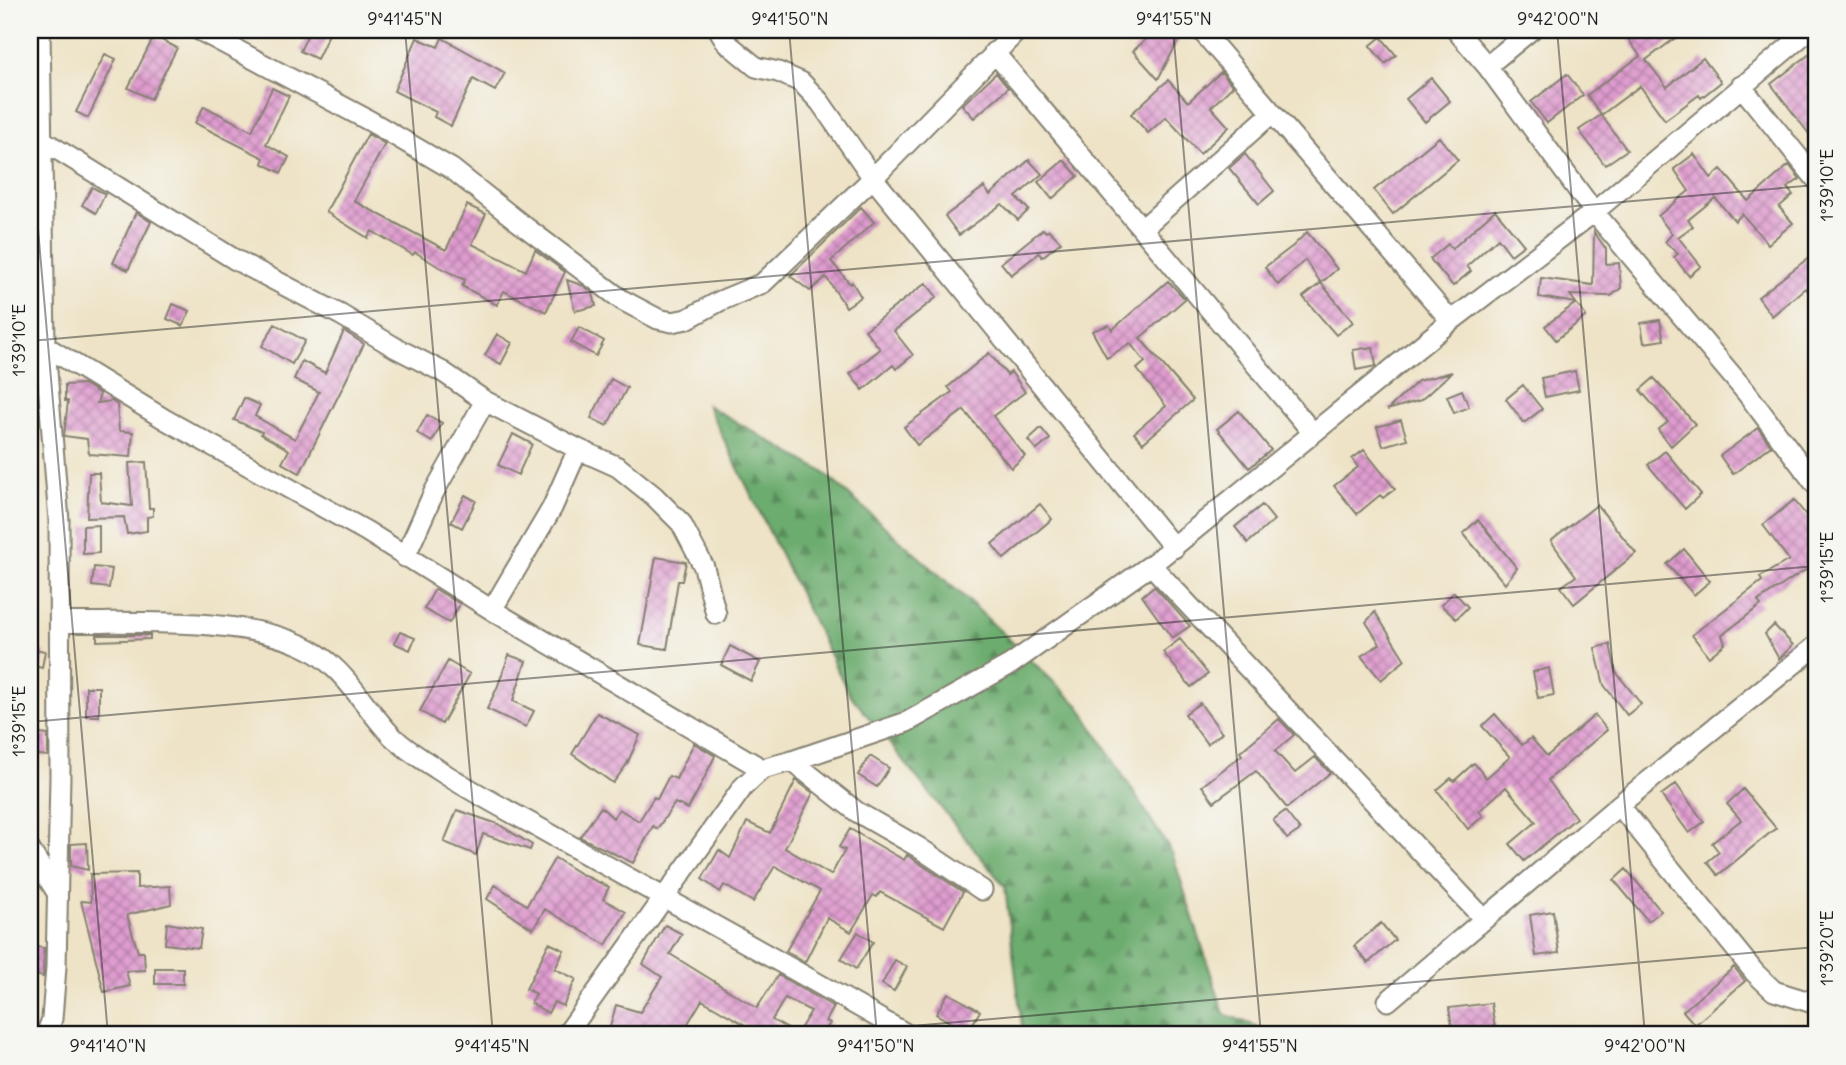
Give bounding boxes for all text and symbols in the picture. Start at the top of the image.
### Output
text: 9°41'45"N [367,7,443,30]
text: 9°41'50"N [751,7,829,30]
text: 9°41'55"N [1136,7,1212,30]
text: 9°42'00"N [1517,7,1599,30]
text: 1°39'10"E [1815,149,1838,221]
text: 1°39'10"E [7,304,30,376]
text: 1°39'15"E [1815,531,1838,603]
text: 1°39'15"E [7,685,30,757]
text: 1°39'20"E [1815,910,1838,986]
text: 9°41'40"N [69,1034,147,1057]
text: 9°41'45"N [454,1034,530,1057]
text: 9°41'50"N [837,1034,915,1057]
text: 9°41'55"N [1222,1034,1298,1057]
text: 9°42'00"N [1604,1034,1686,1057]

